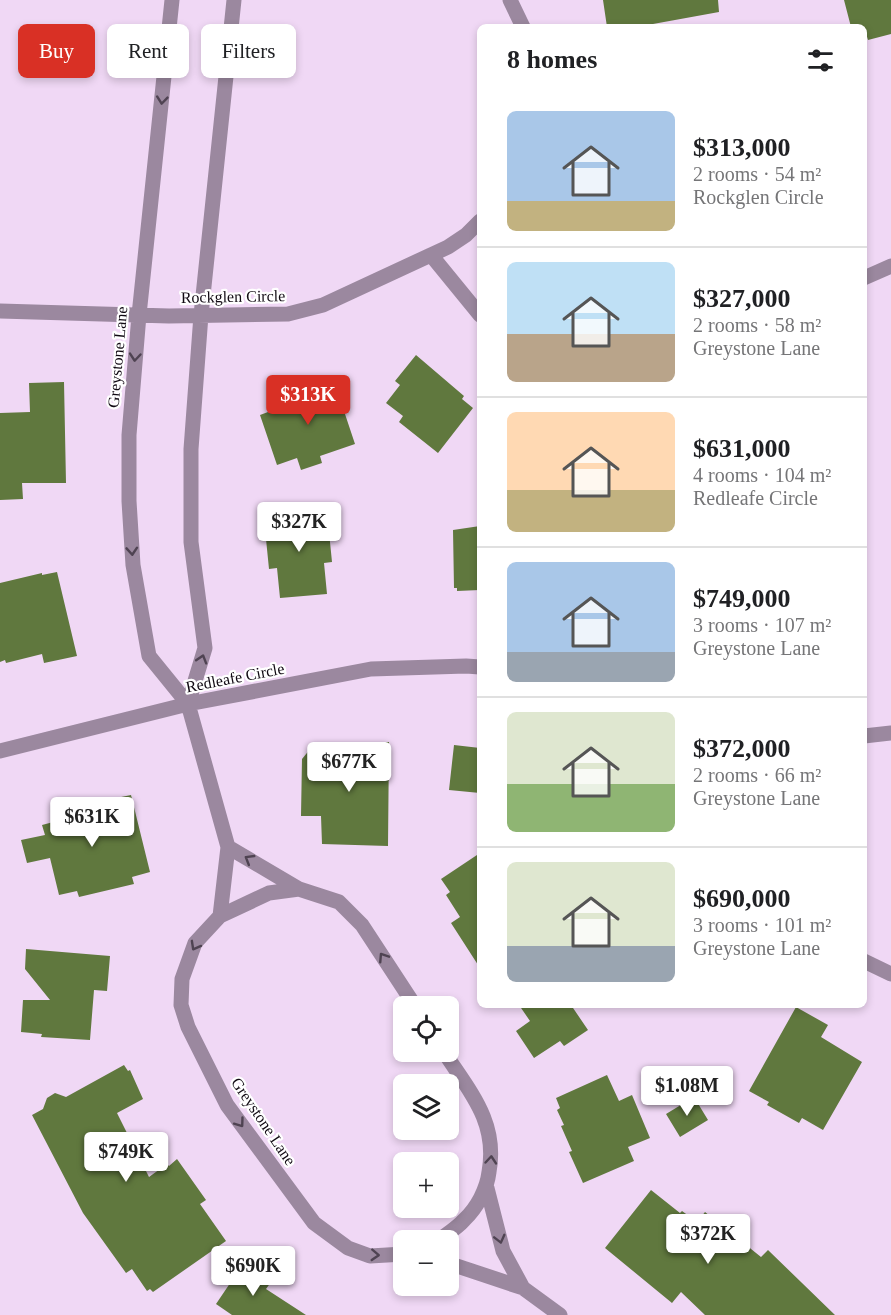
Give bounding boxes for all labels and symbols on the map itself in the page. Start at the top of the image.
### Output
one-way arrow [156,95,169,105]
street label: Rockglen Circle [181,287,285,307]
street label: Greystone Lane [105,306,131,409]
one-way arrow [129,352,142,361]
pin: $313K [266,375,350,426]
pin: $327K [257,502,341,553]
one-way arrow [126,547,139,556]
one-way arrow [195,654,207,665]
street label: Redleafe Circle [184,660,286,695]
pin: $677K [307,742,391,793]
pin: $631K [50,797,134,848]
one-way arrow [245,855,255,867]
one-way arrow [191,940,202,950]
one-way arrow [379,953,390,964]
pin: $1.08M [638,1066,736,1117]
street label: Greystone Lane [227,1074,299,1169]
one-way arrow [233,1117,244,1128]
pin: $749K [84,1132,168,1183]
one-way arrow [484,1155,497,1164]
pin: $372K [666,1214,750,1265]
one-way arrow [493,1234,505,1244]
pin: $690K [211,1246,295,1297]
one-way arrow [371,1248,380,1261]

